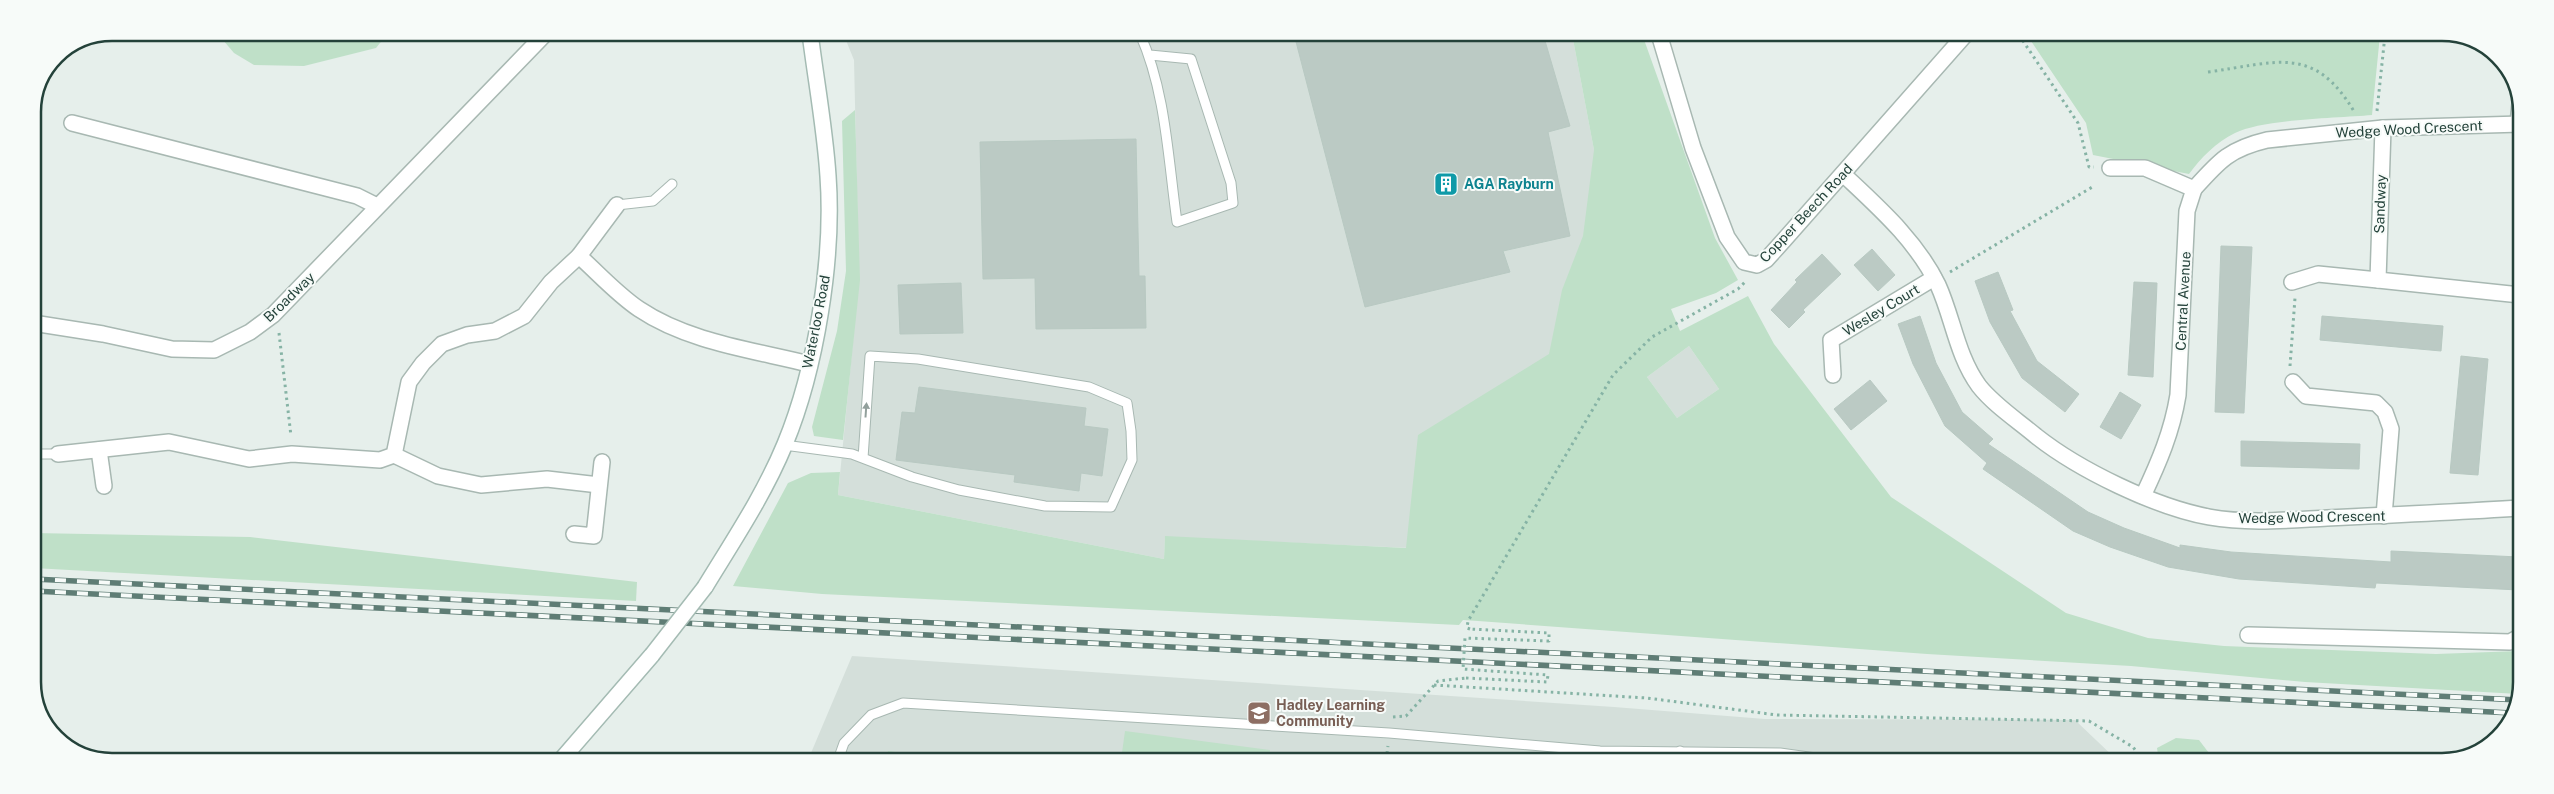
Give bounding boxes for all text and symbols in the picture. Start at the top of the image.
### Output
street label: Wedge Wood Crescent [2335,117,2483,141]
street label: Copper Beech Road [1756,161,1856,265]
building icon: AGA Rayburn [1433,171,1459,197]
street label: Sandway [2371,174,2389,234]
place label: AGA Rayburn [1464,176,1554,192]
street label: Central Avenue [2172,251,2194,351]
street label: Broadway [260,269,318,325]
street label: Waterloo Road [799,274,833,370]
street label: Wesley Court [1840,281,1922,339]
one-way arrow [862,402,870,418]
street label: Wedge Wood Crescent [2238,508,2386,526]
place label: Hadley Learning Community [1276,697,1385,729]
school or university icon: Hadley Learning Community [1246,700,1272,726]

